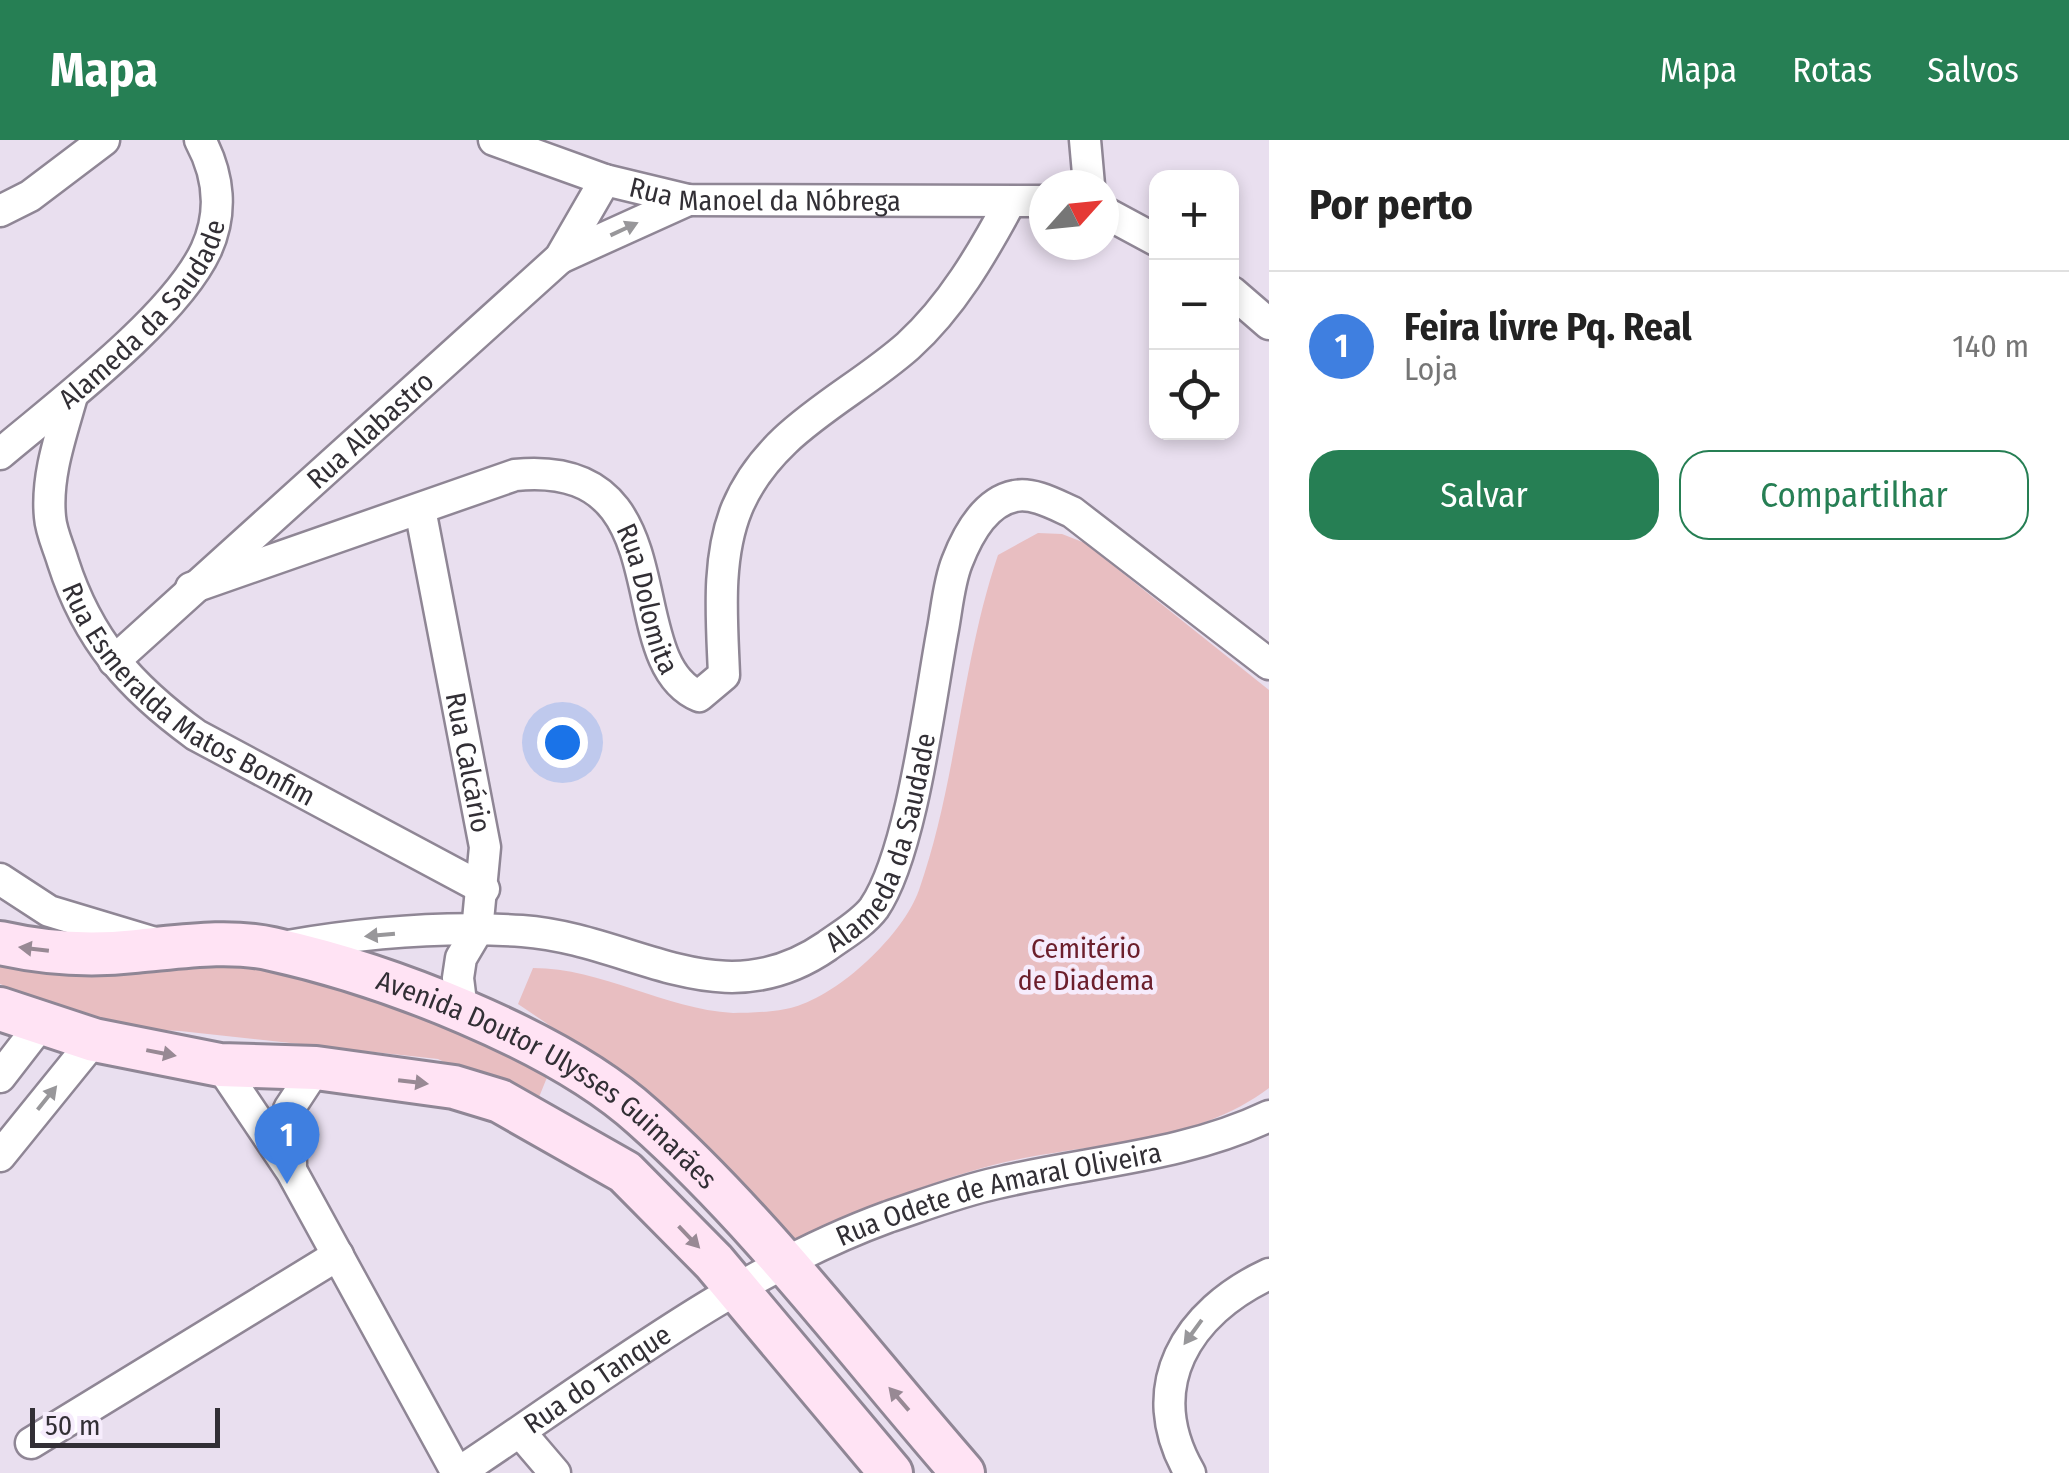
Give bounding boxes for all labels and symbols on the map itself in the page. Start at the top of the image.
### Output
street label: Rua Manoel da Nóbrega [626,170,901,218]
north arrow [1029,170,1119,260]
street label: Alameda da Saudade [52,217,232,416]
one-way arrow [609,221,639,237]
street label: Rua Alabastro [300,365,440,496]
street label: Rua Dolomita [610,518,685,680]
street label: Rua Esmeralda Matos Bonfim [55,578,321,813]
street label: Rua Calcário [439,690,498,835]
your location [537,717,588,768]
street label: Alameda da Saudade [819,731,942,959]
one-way arrow [364,928,395,944]
park label: Cemitério de Diadema [1018,932,1154,997]
one-way arrow [18,941,50,957]
street label: Avenida Doutor Ulysses Guimarães [372,964,724,1196]
one-way arrow [146,1046,177,1061]
one-way arrow [397,1074,429,1090]
one-way arrow [36,1086,57,1111]
pin: 1 [254,1102,320,1184]
street label: Rua Odete de Amaral Oliveira [831,1136,1164,1253]
one-way arrow [677,1225,701,1249]
street label: Rua do Tanque [518,1318,677,1441]
one-way arrow [1183,1319,1203,1345]
one-way arrow [888,1387,910,1412]
scale bar [30,1403,220,1448]

